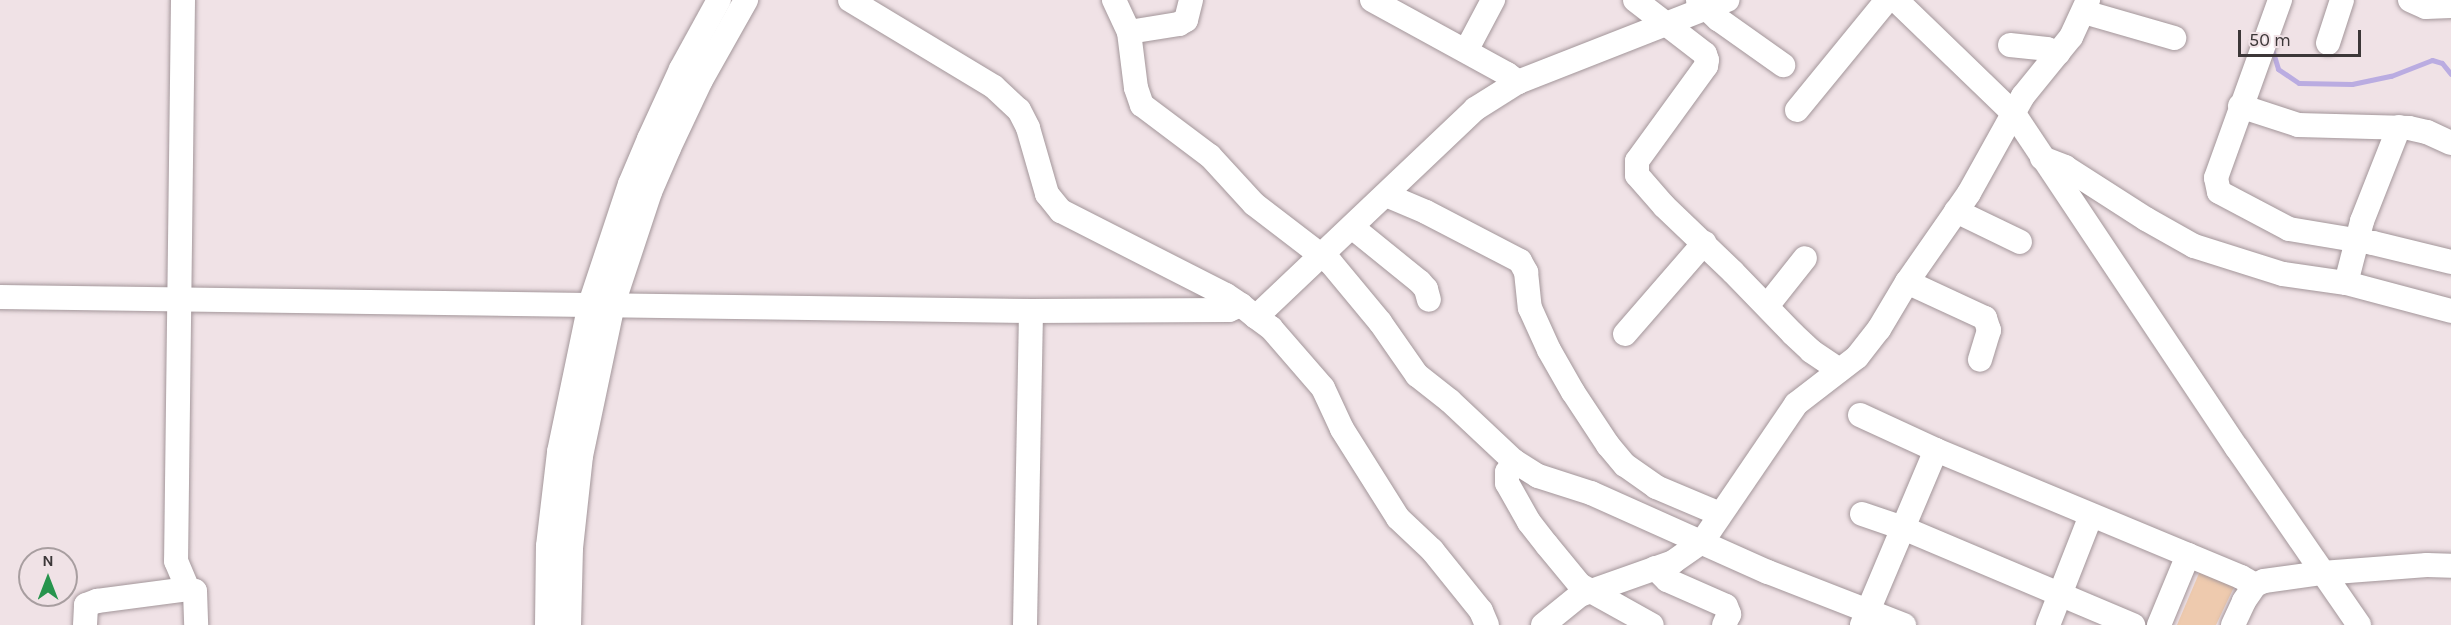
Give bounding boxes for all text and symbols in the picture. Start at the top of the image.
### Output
scale bar [2241,18,2364,56]
text: 50 m [2249,29,2291,51]
north arrow [18,547,78,607]
text: N [42,551,54,570]

